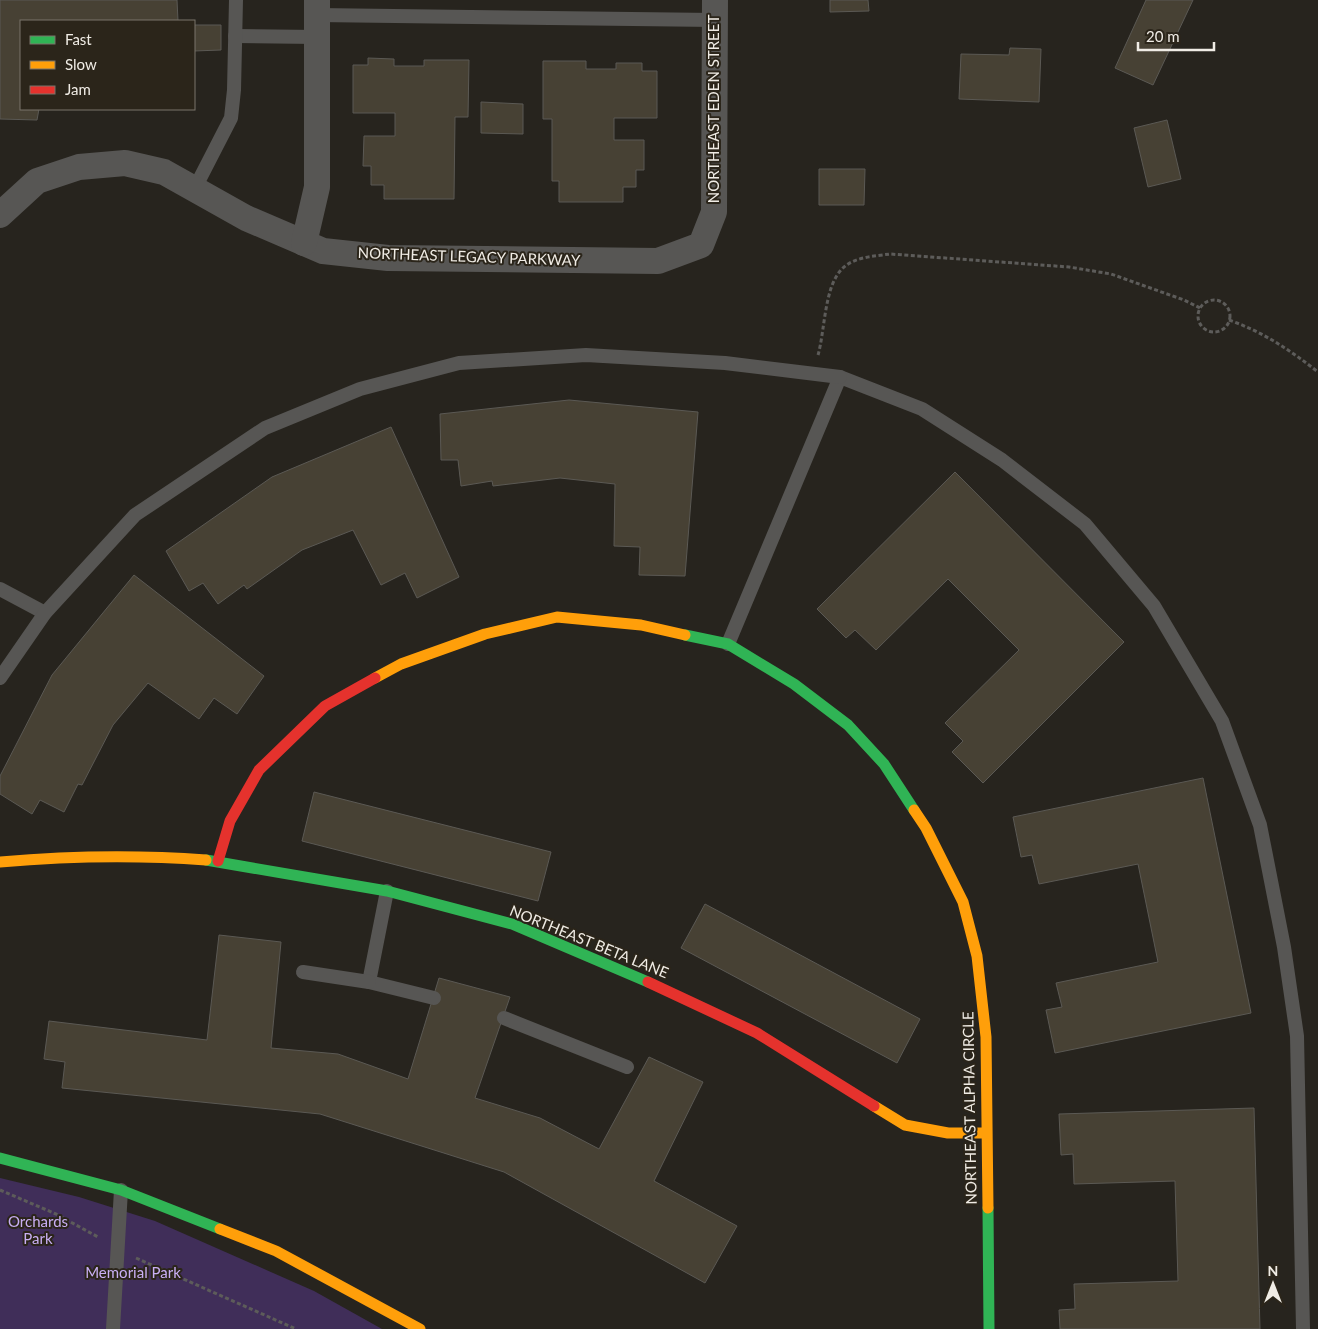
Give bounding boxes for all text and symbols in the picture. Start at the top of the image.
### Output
street label: NORTHEAST EDEN STREET [704,15,722,203]
legend [20,20,195,110]
scale bar [1138,20,1214,52]
text: 20 m [1146,27,1180,45]
text: Fast [65,30,92,48]
text: Slow [65,55,97,73]
text: Jam [65,80,91,98]
street label: NORTHEAST LEGACY PARKWAY [357,243,581,269]
street label: NORTHEAST BETA LANE [507,901,671,981]
street label: NORTHEAST ALPHA CIRCLE [958,1011,980,1205]
park label: Orchards Park [8,1212,68,1247]
north arrow [1248,1259,1298,1309]
text: N [1268,1262,1278,1279]
park label: Memorial Park [85,1263,181,1281]

